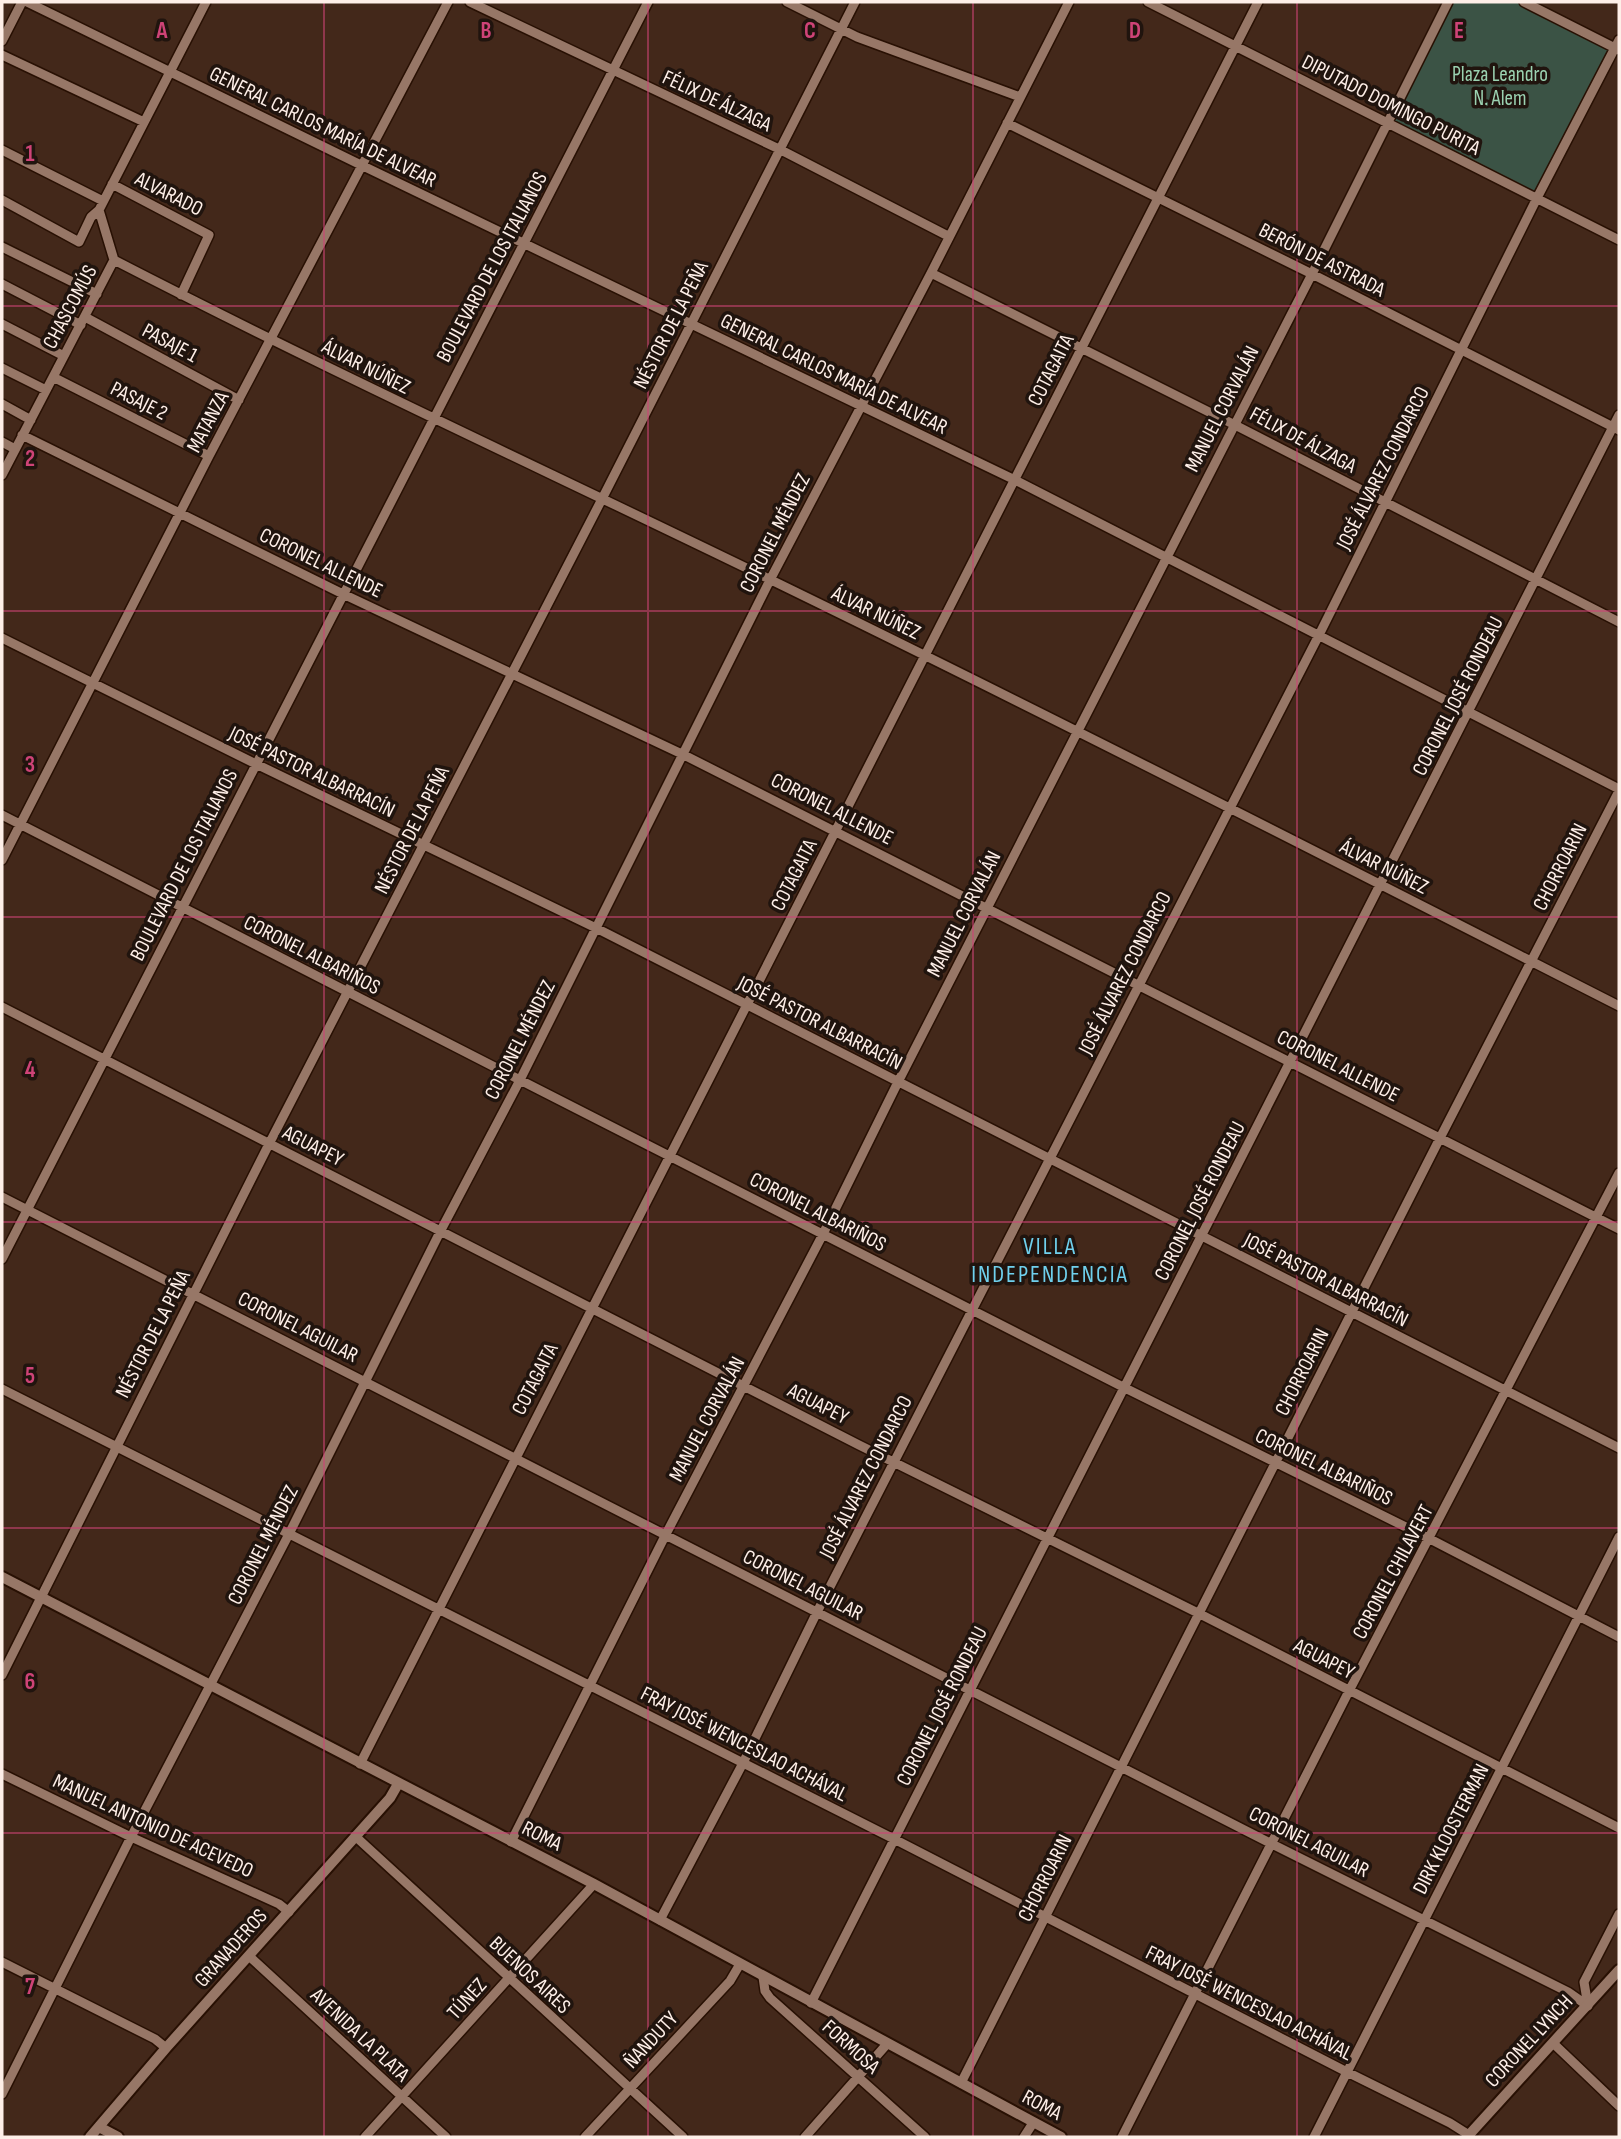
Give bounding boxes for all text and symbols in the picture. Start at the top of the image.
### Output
text: A [156,17,169,45]
text: B [481,17,492,45]
text: C [804,17,816,45]
text: D [1129,17,1141,45]
text: E [1454,17,1464,45]
street label: DIPUTADO DOMINGO PURITA [1298,49,1485,161]
street label: GENERAL CARLOS MARÍA DE ALVEAR [205,61,441,193]
park label: Plaza Leandro N. Alem [1452,62,1548,111]
street label: FÉLIX DE ÁLZAGA [659,65,776,138]
text: 1 [25,140,35,168]
street label: ALVARADO [130,166,207,222]
street label: BOULEVARD DE LOS ITALIANOS [431,168,553,366]
street label: BERÓN DE ASTRADA [1255,217,1390,303]
street label: NÉSTOR DE LA PEÑA [628,256,714,393]
street label: CHASCOMÚS [38,261,102,353]
street label: GENERAL CARLOS MARÍA DE ALVEAR [716,308,952,440]
street label: PASAJE 1 [138,318,203,368]
street label: COTAGAITA [1022,329,1080,410]
street label: ÁLVAR NÚÑEZ [317,334,415,400]
street label: MANUEL CORVALÁN [1180,342,1264,476]
street label: PASAJE 2 [106,376,172,426]
street label: JOSÉ ÁLVAREZ CONDARCO [1331,382,1435,555]
street label: MATANZA [182,386,235,457]
street label: FÉLIX DE ÁLZAGA [1245,401,1362,479]
text: 2 [25,445,35,473]
street label: CORONEL MÉNDEZ [734,469,816,597]
street label: CORONEL ALLENDE [255,522,387,604]
street label: ÁLVAR NÚÑEZ [827,580,925,645]
street label: CORONEL JOSÉ RONDEAU [1407,612,1509,780]
street label: JOSÉ PASTOR ALBARRACÍN [224,721,399,823]
text: 3 [25,751,35,779]
street label: NÉSTOR DE LA PEÑA [369,761,455,898]
street label: BOULEVARD DE LOS ITALIANOS [125,765,243,965]
street label: CORONEL ALLENDE [767,768,897,850]
street label: CHORROARIN [1527,819,1593,915]
street label: COTAGAITA [765,834,823,915]
street label: ÁLVAR NÚÑEZ [1335,834,1433,900]
street label: MANUEL CORVALÁN [922,847,1006,981]
street label: JOSÉ ÁLVAREZ CONDARCO [1073,887,1177,1060]
street label: CORONEL ALBARIÑOS [240,910,384,1000]
street label: JOSÉ PASTOR ALBARRACÍN [733,970,907,1075]
street label: CORONEL MÉNDEZ [479,976,561,1104]
street label: CORONEL ALLENDE [1273,1025,1403,1107]
text: 4 [25,1056,36,1084]
street label: CORONEL JOSÉ RONDEAU [1149,1117,1251,1285]
street label: AGUAPEY [278,1120,348,1172]
street label: CORONEL ALBARIÑOS [746,1167,890,1257]
street label: JOSÉ PASTOR ALBARRACÍN [1239,1227,1413,1332]
district label: VILLA INDEPENDENCIA [971,1232,1129,1289]
street label: NÉSTOR DE LA PEÑA [110,1265,196,1402]
street label: CORONEL AGUILAR [234,1286,362,1368]
street label: CHORROARIN [1269,1324,1335,1420]
street label: COTAGAITA [506,1338,564,1419]
street label: MANUEL CORVALÁN [664,1352,750,1486]
text: 5 [25,1362,35,1390]
street label: AGUAPEY [783,1378,853,1430]
street label: JOSÉ ÁLVAREZ CONDARCO [814,1391,918,1564]
street label: CORONEL ALBARIÑOS [1251,1423,1397,1511]
street label: CORONEL MÉNDEZ [222,1481,304,1609]
street label: CORONEL CHILAVERT [1347,1500,1439,1643]
street label: CORONEL AGUILAR [739,1544,867,1626]
street label: CORONEL JOSÉ RONDEAU [891,1622,993,1790]
street label: AGUAPEY [1289,1633,1359,1685]
text: 6 [25,1668,35,1696]
street label: FRAY JOSÉ WENCESLAO ACHÁVAL [637,1681,852,1807]
street label: DIRK KLOOSTERMAN [1408,1760,1494,1898]
street label: MANUEL ANTONIO DE ACEVEDO [49,1769,257,1883]
street label: CORONEL AGUILAR [1245,1801,1373,1883]
street label: ROMA [518,1815,567,1857]
street label: CHORROARIN [1012,1830,1078,1926]
street label: GRANADEROS [189,1904,273,1992]
street label: BUENOS AIRES [484,1931,576,2019]
street label: FRAY JOSÉ WENCESLAO ACHÁVAL [1142,1940,1357,2066]
text: 7 [25,1973,35,2001]
street label: TÚNEZ [442,1973,492,2025]
street label: AVENIDA LA PLATA [305,1982,415,2088]
street label: CORONEL LYNCH [1480,1989,1578,2093]
street label: ÑANDUTY [619,2006,684,2074]
street label: FORMOSA [817,2015,886,2080]
street label: ROMA [1018,2084,1067,2126]

